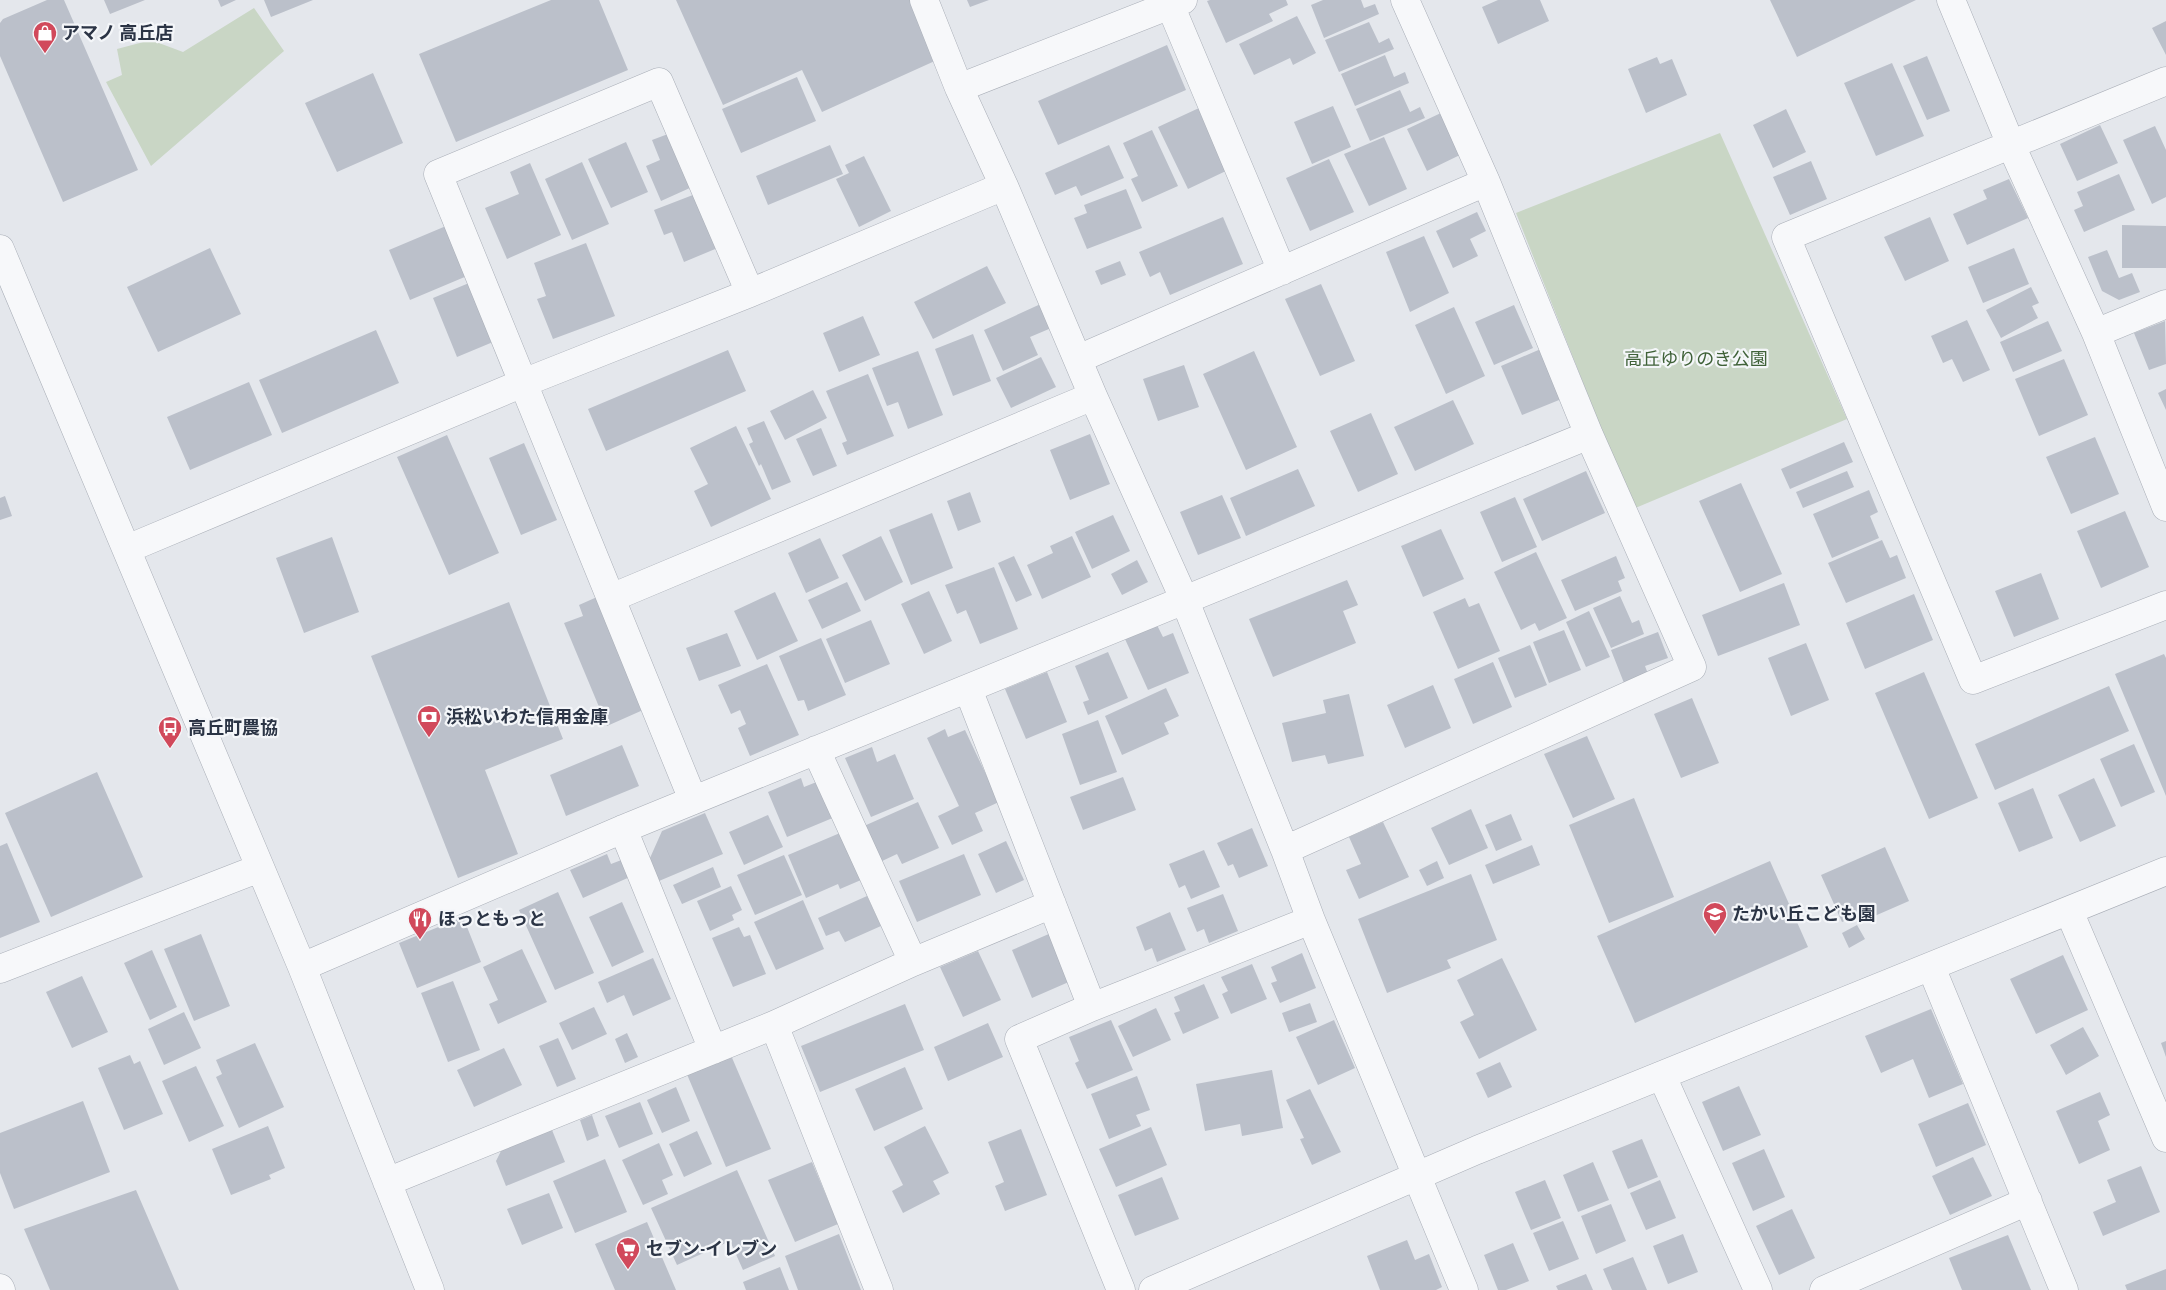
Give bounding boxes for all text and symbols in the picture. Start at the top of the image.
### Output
shop icon: アマノ 高丘店 [32,20,58,54]
place label: アマノ 高丘店 [62,21,173,44]
park label: 高丘ゆりのき公園 [1624,347,1768,370]
bank icon: 浜松いわた信用金庫 [416,704,442,738]
place label: 浜松いわた信用金庫 [446,705,608,728]
bus stop icon: 高丘町農協 [157,715,183,749]
place label: 高丘町農協 [188,716,278,739]
school or university icon: たかい丘こども園 [1702,901,1728,935]
place label: たかい丘こども園 [1732,902,1876,925]
restaurant icon: ほっともっと [407,906,433,940]
place label: ほっともっと [438,907,546,930]
supermarket icon: セブン-イレブン [615,1236,641,1270]
place label: セブン-イレブン [646,1237,777,1260]

